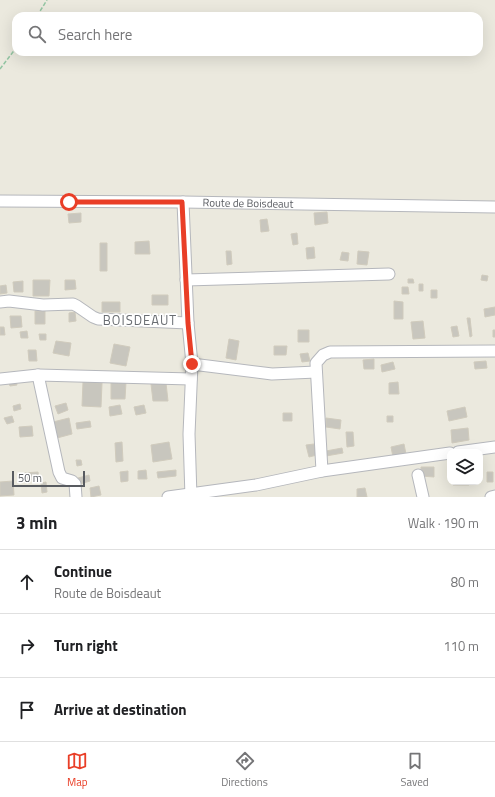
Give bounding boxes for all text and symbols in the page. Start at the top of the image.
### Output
search box [12,12,483,56]
icon: search [26,23,48,45]
text: Search here [58,23,132,46]
route start [60,193,78,211]
street label: Route de Boisdeaut [202,194,294,212]
district label: BOISDEAUT [103,310,177,330]
route end [183,355,201,373]
map controls [447,449,483,485]
button: layers [447,449,483,485]
scale bar [12,469,85,488]
text: 50 m [18,470,42,486]
text: 3 min [16,510,57,536]
text: Walk · 190 m [408,513,479,533]
text: Continue [54,560,112,583]
icon: ahead [16,571,38,593]
text: 80 m [451,572,479,592]
text: Route de Boisdeaut [54,583,161,603]
text: Turn right [54,634,118,657]
icon: right [16,635,38,657]
text: 110 m [443,636,479,656]
text: Arrive at destination [54,698,187,721]
icon: arrive [16,699,38,721]
tab: Map [66,750,88,790]
tab: Directions [221,750,268,790]
tab: Saved [401,750,429,790]

